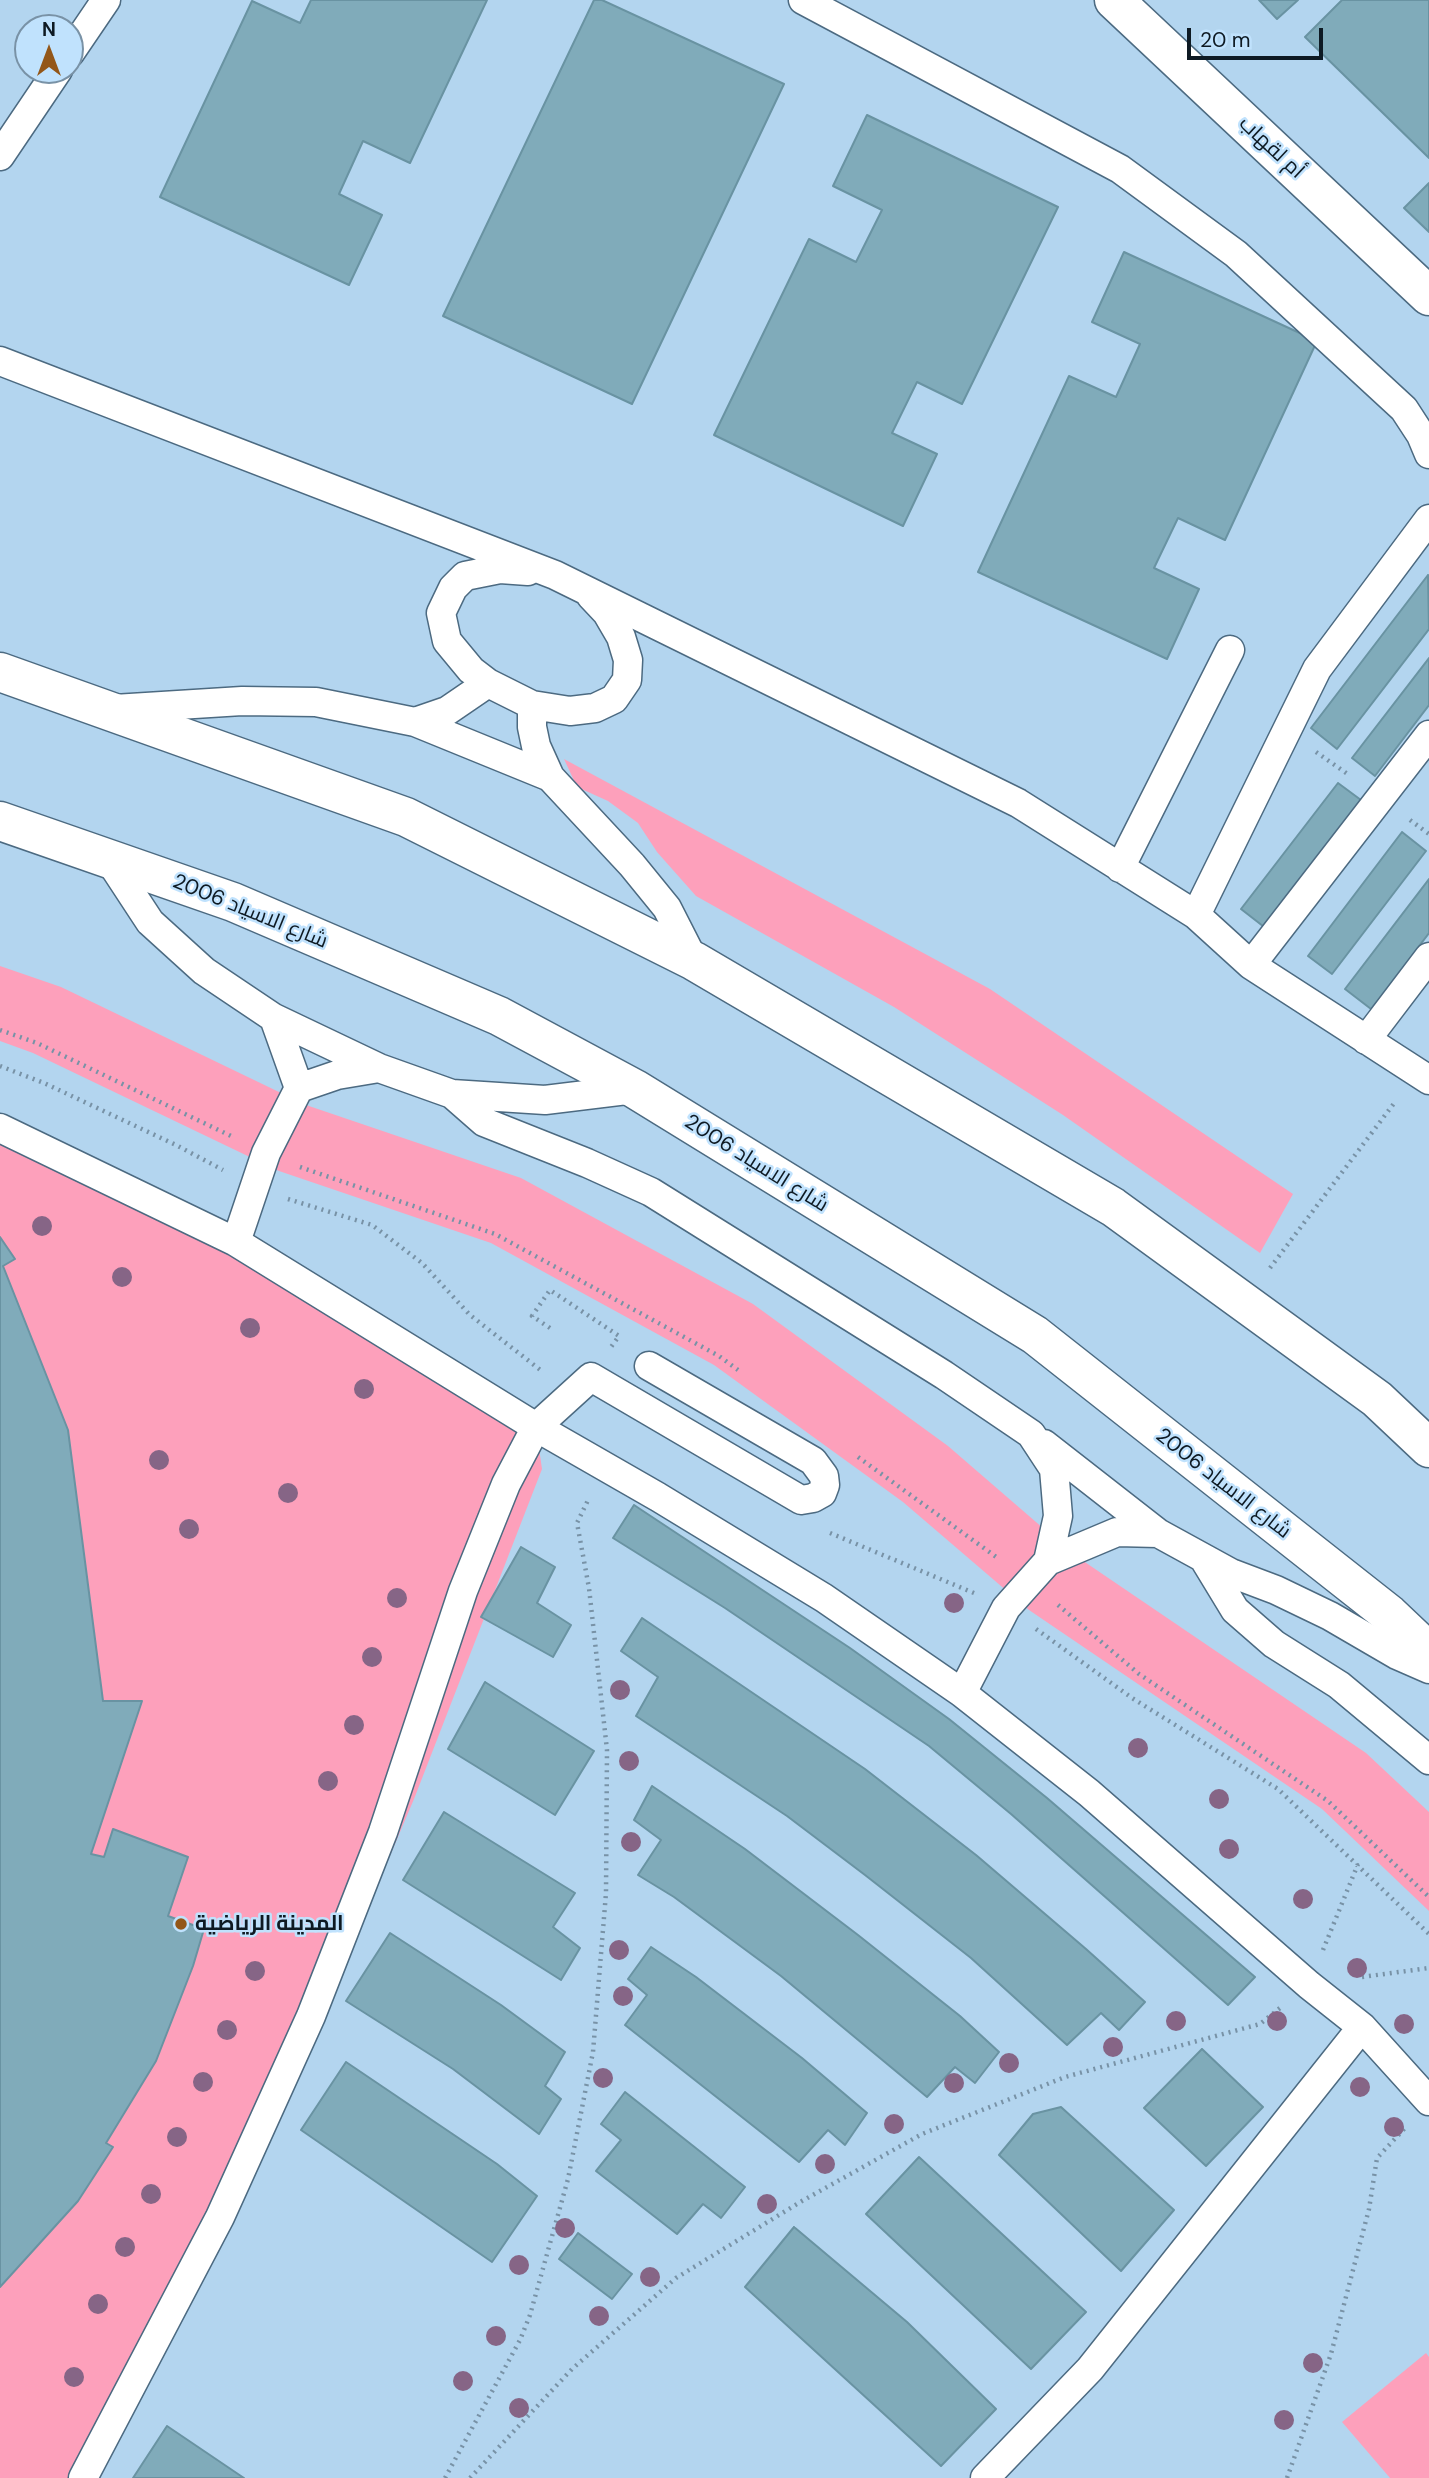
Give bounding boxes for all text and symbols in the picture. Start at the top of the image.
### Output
north arrow [14,14,84,84]
scale bar [1191,14,1328,58]
text: N [42,17,56,42]
text: 20 m [1200,26,1251,54]
street label: أم لقهاب [1233,111,1309,185]
street label: شارع الاسياد 2006 [169,869,331,955]
street label: شارع الاسياد 2006 [679,1110,833,1218]
street label: شارع الاسياد 2006 [1150,1423,1296,1545]
place label: المدينة الرياضية [195,1911,344,1937]
marker: المدينة الرياضية [173,1916,189,1932]

